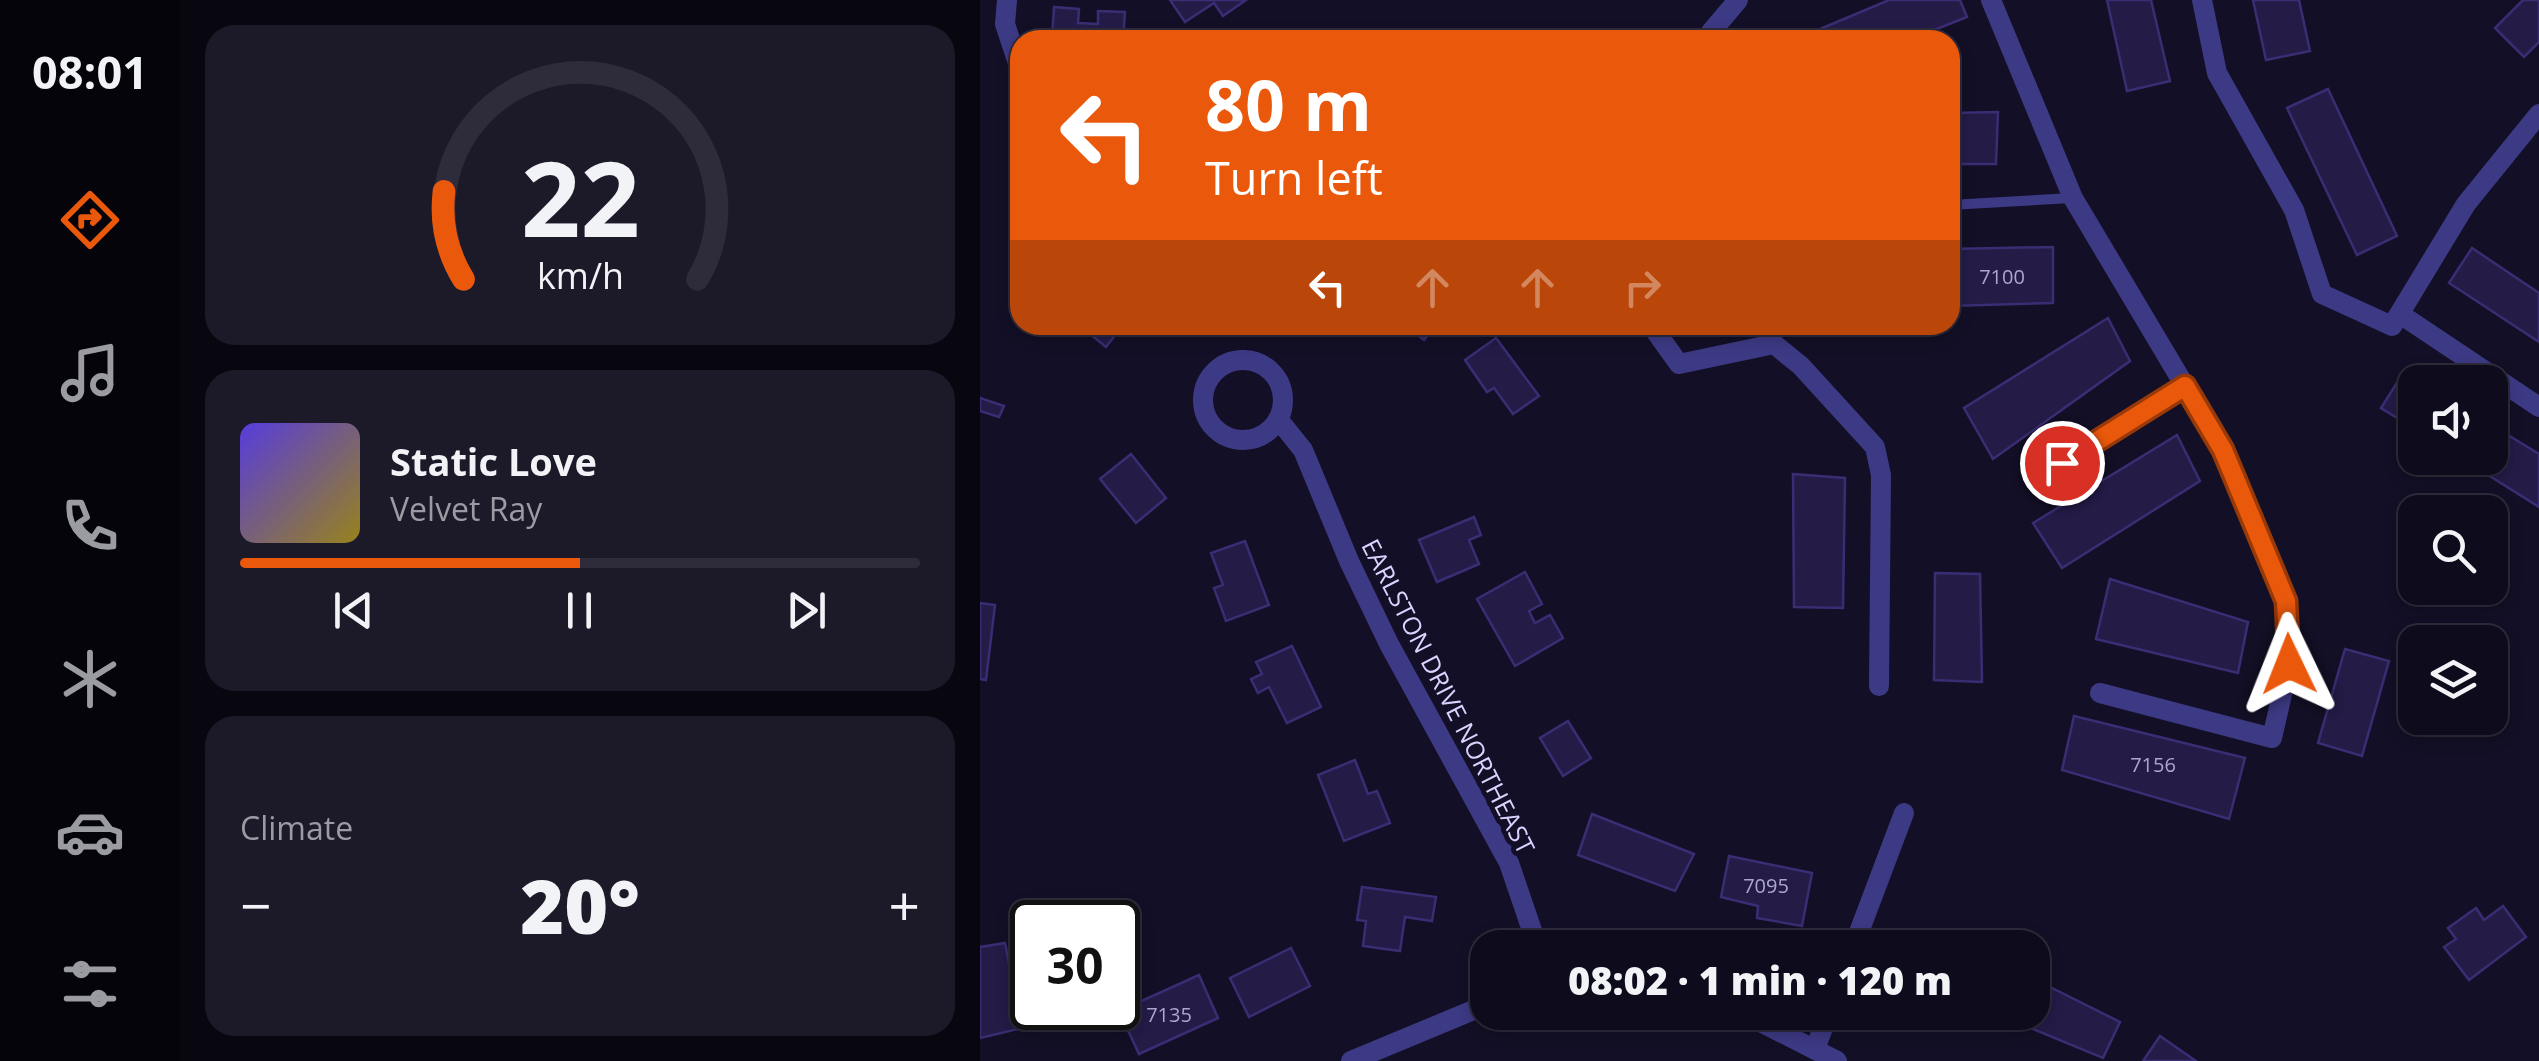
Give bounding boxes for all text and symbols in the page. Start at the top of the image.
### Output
text: 08:01 [32,41,148,102]
text: 80 m [1205,56,1372,152]
icon: left [1040,70,1170,200]
text: 22 [521,126,639,267]
text: Turn left [1205,147,1383,208]
icon: directions [55,185,125,255]
text: km/h [537,251,623,299]
icon: left [1300,260,1355,315]
icon: ahead [1405,260,1460,315]
icon: ahead [1510,260,1565,315]
icon: right [1615,260,1670,315]
house number: 7100 [1979,263,2025,290]
icon: music [55,338,125,408]
map controls [2398,365,2508,735]
button: sound [2398,365,2508,475]
pin [2020,421,2105,506]
text: Static Love [390,435,597,487]
icon: arrive [2035,436,2090,491]
text: Velvet Ray [390,487,542,530]
icon: phone [55,491,125,561]
button: search [2398,495,2508,605]
street label: EARLSTON DRIVE NORTHEAST [1355,533,1544,860]
icon: previous [326,583,381,638]
icon: pause [552,583,607,638]
icon: next [779,583,834,638]
position arrow [2237,612,2341,716]
button: layers [2398,625,2508,735]
icon: climate [55,644,125,714]
house number: 7156 [2130,751,2176,778]
icon: car [55,797,125,867]
text: Climate [240,806,353,849]
text: 20° [520,854,640,956]
text: − [240,867,271,942]
text: + [889,867,920,942]
house number: 7095 [1743,872,1789,899]
speed limit sign: 30 [1010,900,1140,1030]
icon: filters [55,949,125,1019]
text: 08:02 · 1 min · 120 m [1568,954,1952,1006]
house number: 7135 [1146,1001,1192,1028]

